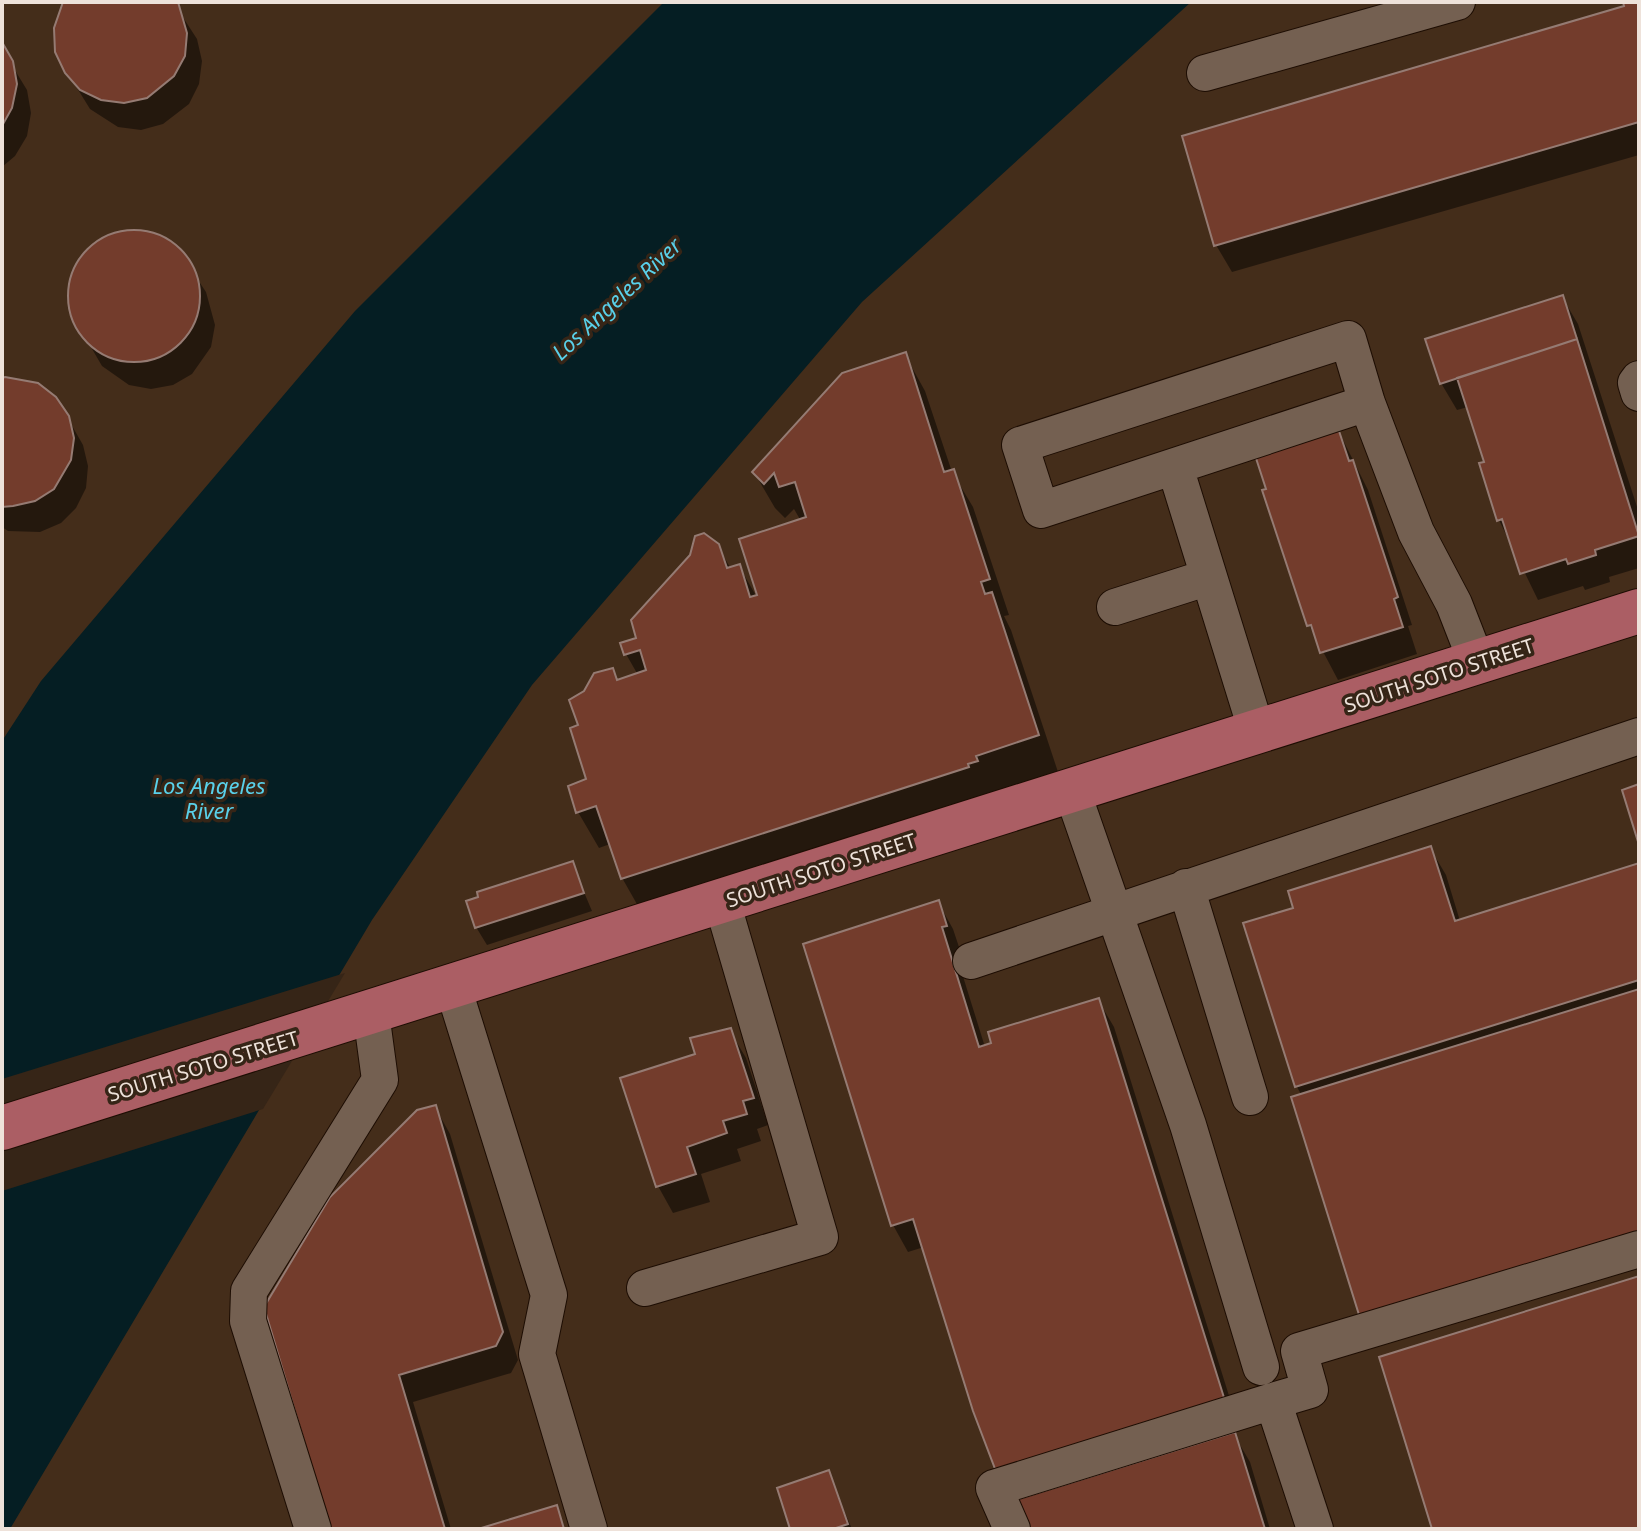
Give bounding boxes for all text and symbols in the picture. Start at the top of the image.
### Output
water label: Los Angeles River [545,229,688,366]
street label: SOUTH SOTO STREET [1341,632,1537,718]
water label: Los Angeles River [152,770,266,825]
street label: SOUTH SOTO STREET [723,827,919,913]
street label: SOUTH SOTO STREET [104,1024,302,1108]

